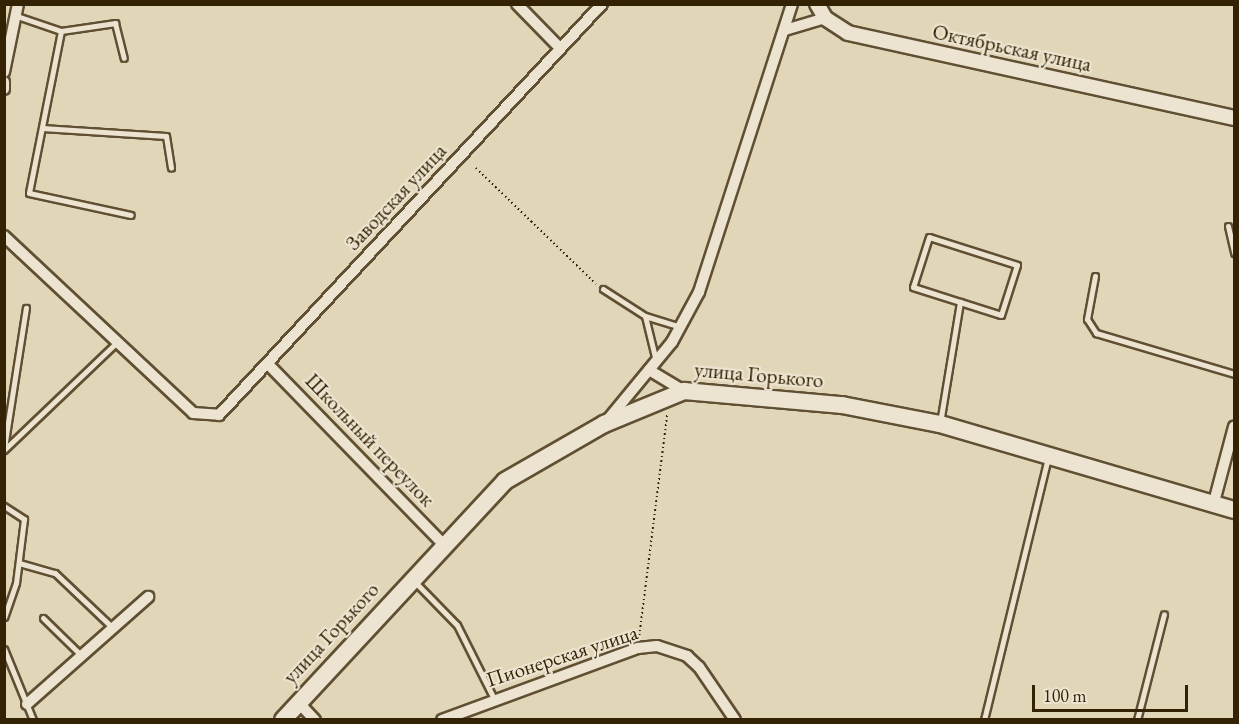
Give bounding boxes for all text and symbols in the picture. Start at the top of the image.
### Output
street label: Октябрьская улица [930,19,1094,77]
street label: Заводская улица [340,139,452,255]
street label: улица Горького [693,357,825,393]
street label: Школьный переулок [300,368,440,512]
street label: улица Горького [278,577,384,689]
street label: Пионерская улица [483,620,641,692]
scale bar [1035,673,1191,711]
text: 100 m [1043,684,1087,707]

